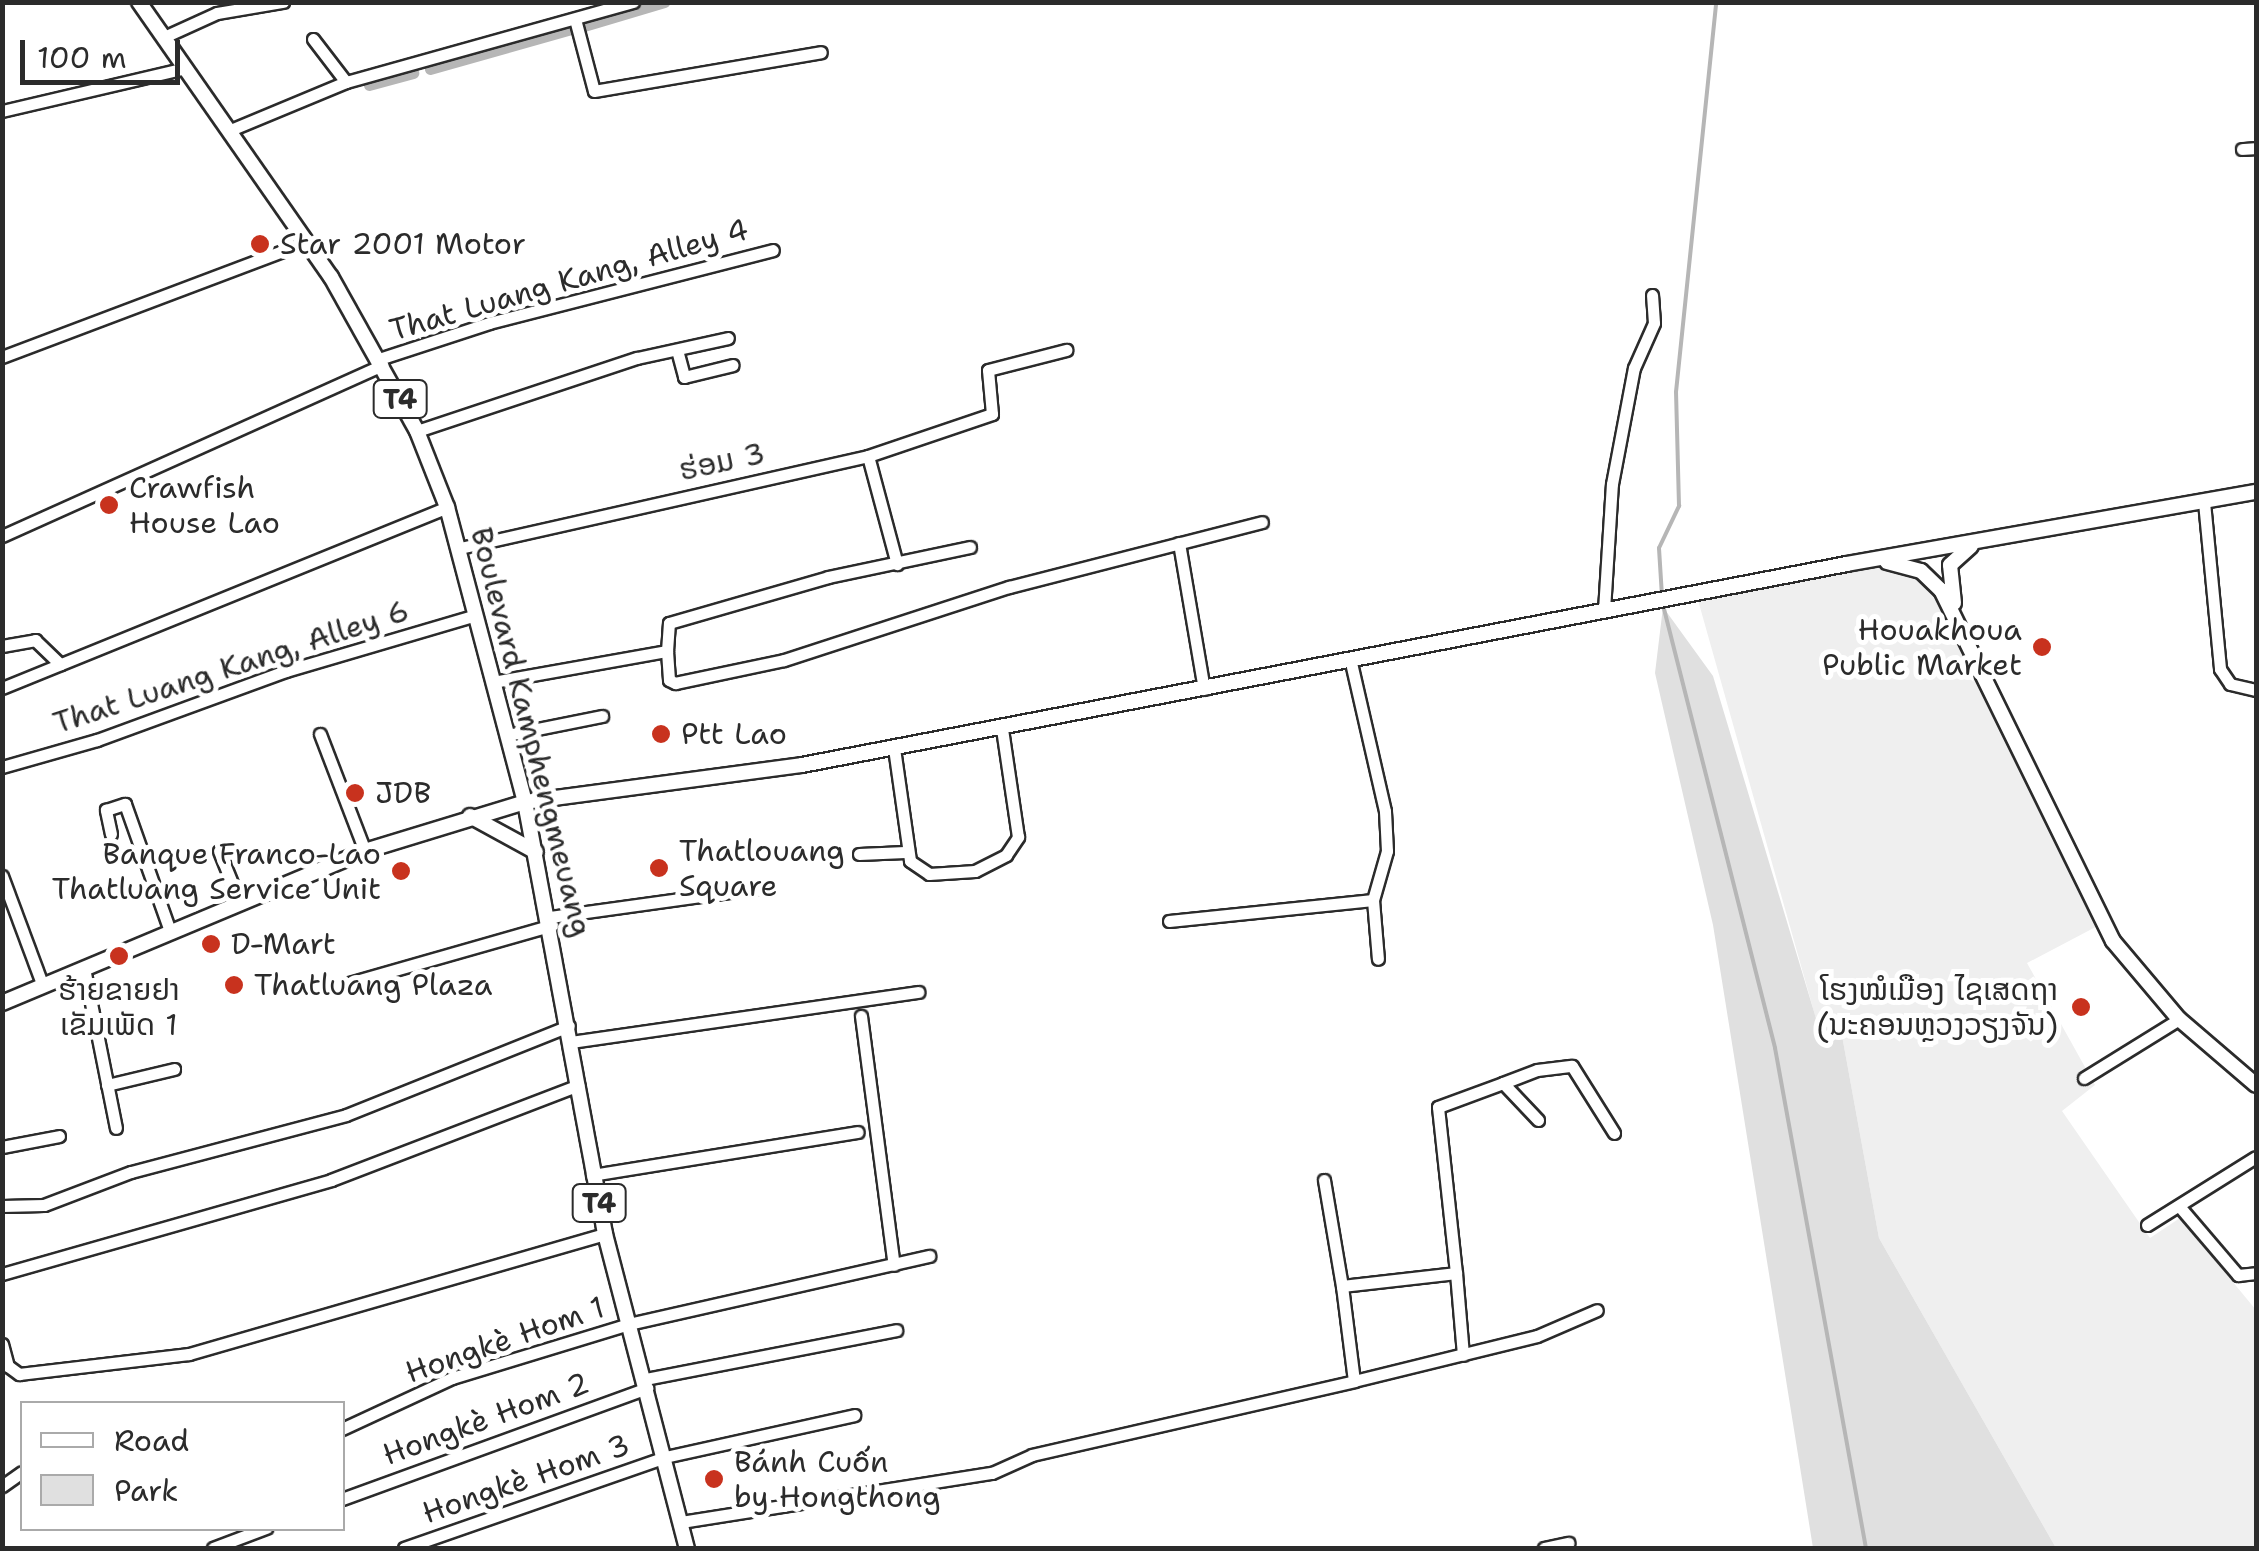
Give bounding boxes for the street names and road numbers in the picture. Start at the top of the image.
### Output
street label: That Luang Kang, Alley 4 [386,212,752,348]
road number: T4 [372,376,428,422]
street label: ຮ່ອມ 3 [676,435,768,489]
street label: Boulevard Kamphengmeuang [463,524,599,940]
street label: That Luang Kang, Alley 6 [49,592,413,742]
road number: T4 [572,1180,626,1226]
street label: Hongkè Hom 1 [401,1289,609,1391]
street label: Hongkè Hom 2 [378,1365,594,1473]
street label: Hongkè Hom 3 [418,1427,634,1531]

